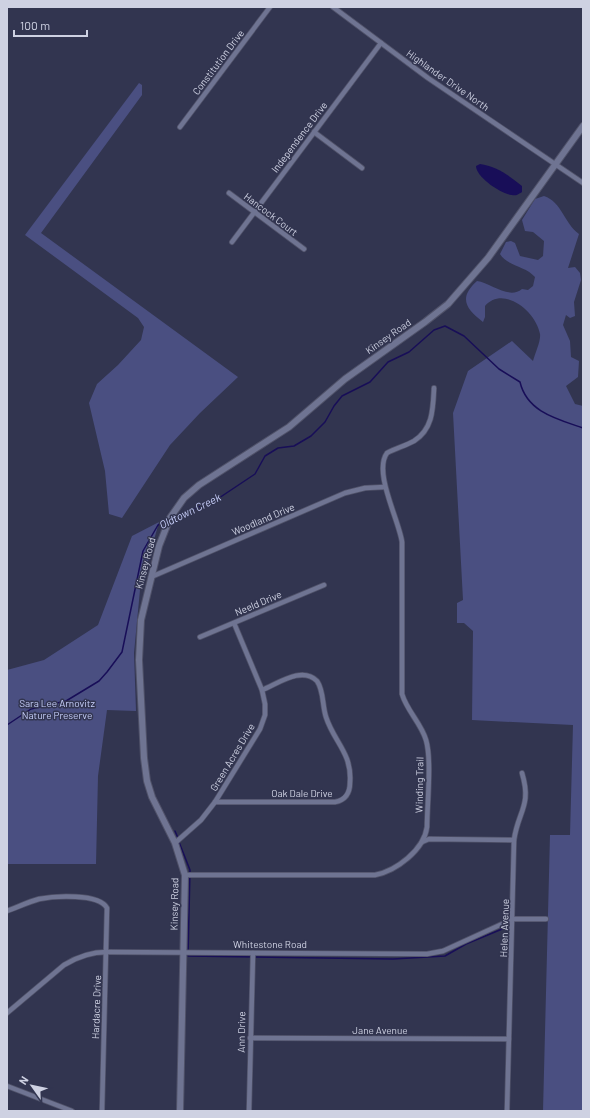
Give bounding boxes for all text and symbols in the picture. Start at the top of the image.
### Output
scale bar [14,12,87,38]
text: 100 m [20,18,50,32]
street label: Constitution Drive [190,27,246,97]
street label: Highlander Drive North [404,47,492,113]
street label: Independence Drive [268,99,330,175]
street label: Hancock Court [242,190,300,238]
street label: Kinsey Road [363,316,413,356]
water label: Oldtown Creek [157,490,223,531]
street label: Woodland Drive [230,500,296,538]
street label: Kinsey Road [132,536,158,590]
street label: Neeld Drive [233,588,283,618]
park label: Sara Lee Arnovitz Nature Preserve [19,697,95,721]
street label: Green Acres Drive [207,721,257,793]
street label: Winding Trail [413,757,425,813]
street label: Oak Dale Drive [271,787,333,799]
street label: Kinsey Road [168,878,180,930]
street label: Helen Avenue [497,898,511,958]
street label: Whitestone Road [233,938,307,950]
street label: Hardacre Drive [89,975,103,1039]
street label: Ann Drive [235,1011,247,1053]
street label: Jane Avenue [352,1024,408,1036]
north arrow [12,1066,52,1106]
text: N [16,1074,31,1087]

